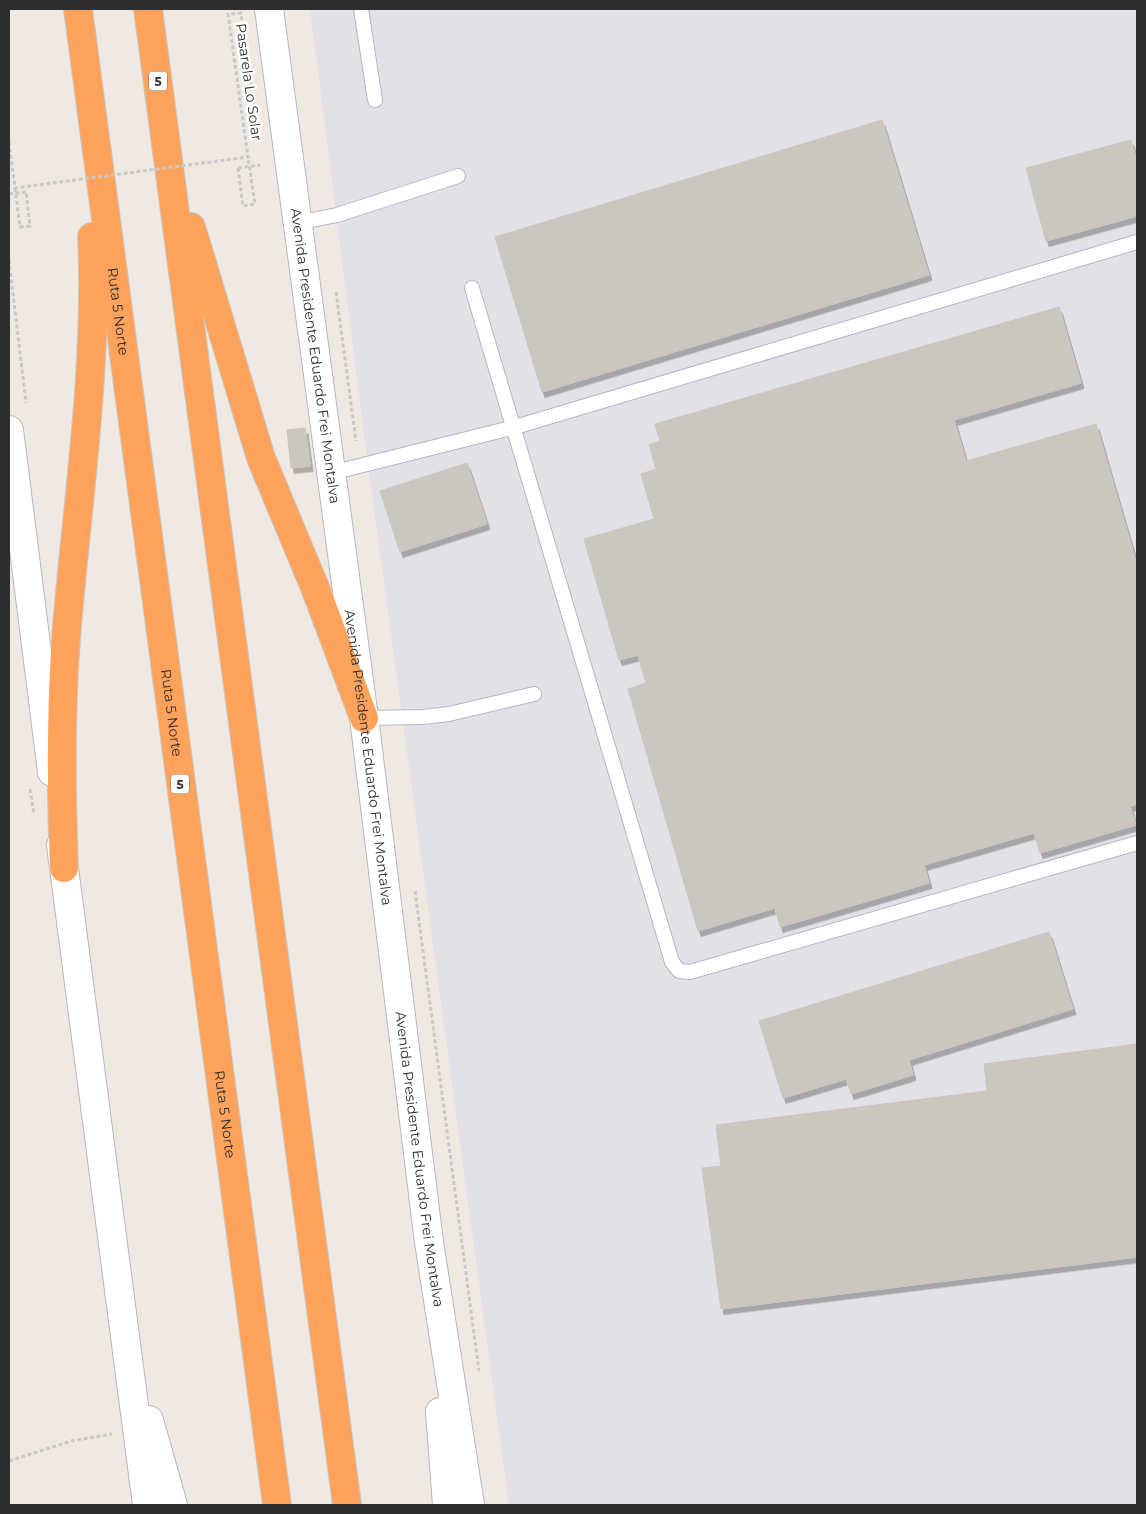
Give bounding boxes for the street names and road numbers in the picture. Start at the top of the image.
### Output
street label: Pasarela Lo Solar [232,22,266,142]
road number: 5 [149,72,167,90]
street label: Avenida Presidente Eduardo Frei Montalva [287,207,344,505]
street label: Ruta 5 Norte [103,266,133,356]
street label: Avenida Presidente Eduardo Frei Montalva [341,608,396,906]
street label: Ruta 5 Norte [157,668,186,758]
road number: 5 [171,774,189,794]
street label: Avenida Presidente Eduardo Frei Montalva [391,1010,448,1308]
street label: Ruta 5 Norte [210,1069,240,1159]

